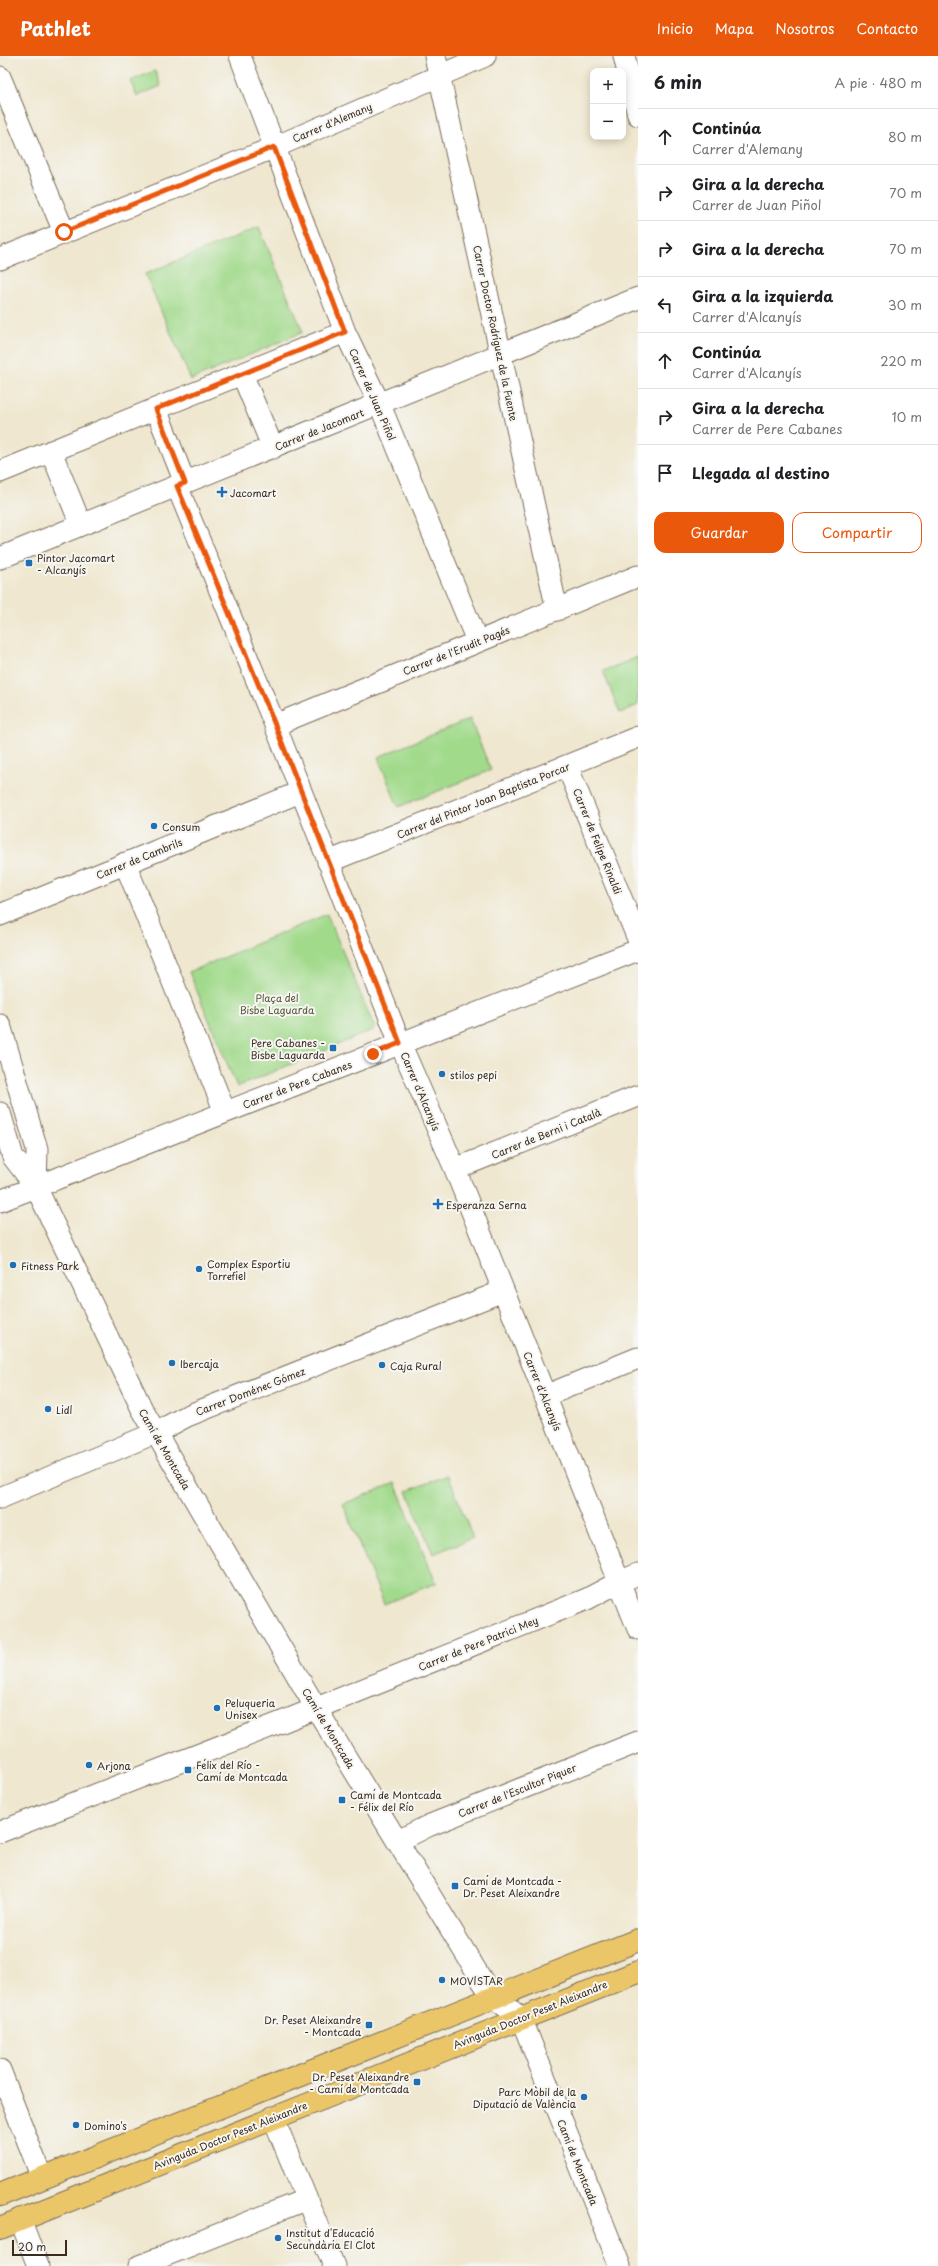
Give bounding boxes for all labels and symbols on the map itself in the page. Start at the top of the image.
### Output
street label: Carrer d'Alemany [290,98,374,146]
route start [55,223,73,241]
street label: Carrer Doctor Rodríguez de la Fuente [470,244,522,423]
street label: Carrer de Juan Piñol [346,345,400,443]
street label: Carrer de Jacomart [272,404,366,454]
place label: Jacomart [230,485,276,500]
marker: Jacomart [217,487,227,497]
place label: Pintor Jacomart - Alcanyís [37,550,115,577]
marker: Pintor Jacomart - Alcanyís [24,558,34,568]
street label: Carrer de l'Erudit Pagés [400,622,512,678]
street label: Carrer del Pintor Joan Baptista Porcar [394,758,572,842]
street label: Carrer de Felipe Rinaldi [570,786,626,896]
place label: Consum [162,819,200,834]
marker: Consum [149,821,159,831]
street label: Carrer de Cambrils [94,834,185,882]
park label: Plaça del Bisbe Laguarda [240,990,315,1017]
place label: Pere Cabanes - Bisbe Laguarda [250,1035,326,1062]
marker: Pere Cabanes - Bisbe Laguarda [328,1043,338,1053]
route end [364,1045,382,1063]
street label: Carrer d'Alcanyís [398,1049,445,1133]
street label: Carrer de Pere Cabanes [240,1056,354,1112]
place label: stilos pepi [450,1067,497,1082]
marker: stilos pepi [437,1069,447,1079]
street label: Carrer de Berni i Català [489,1104,604,1162]
place label: Esperanza Serna [446,1197,527,1212]
marker: Esperanza Serna [433,1199,443,1209]
place label: Complex Esportiu Torrefiel [207,1256,290,1283]
place label: Fitness Park [21,1258,79,1273]
marker: Fitness Park [8,1260,18,1270]
marker: Complex Esportiu Torrefiel [194,1264,204,1274]
street label: Carrer d'Alcanyís [520,1349,566,1433]
place label: Ibercaja [180,1356,220,1371]
marker: Ibercaja [167,1358,177,1368]
place label: Caja Rural [390,1358,442,1373]
marker: Caja Rural [377,1360,387,1370]
street label: Carrer Doménec Gómez [193,1363,307,1419]
place label: Lidl [56,1402,73,1417]
marker: Lidl [43,1404,53,1414]
street label: Camí de Montcada [136,1406,195,1493]
street label: Carrer de Pere Patrici Mey [416,1612,541,1674]
street label: Camí de Montcada [299,1685,359,1772]
place label: Peluqueria Unisex [225,1695,276,1722]
marker: Peluqueria Unisex [212,1703,222,1713]
place label: Félix del Río - Camí de Montcada [196,1757,288,1784]
place label: Arjona [97,1758,131,1773]
street label: Carrer de l'Escultor Piquer [456,1759,579,1821]
marker: Arjona [84,1760,94,1770]
marker: Félix del Río - Camí de Montcada [183,1765,193,1775]
place label: Camí de Montcada - Félix del Río [350,1787,442,1814]
marker: Camí de Montcada - Félix del Río [337,1795,347,1805]
place label: Camí de Montcada - Dr. Peset Aleixandre [463,1873,562,1900]
marker: Camí de Montcada - Dr. Peset Aleixandre [450,1881,460,1891]
place label: MOVISTAR [450,1973,503,1988]
marker: MOVISTAR [437,1975,447,1985]
street label: Avinguda Doctor Peset Aleixandre [451,1976,609,2052]
place label: Dr. Peset Aleixandre - Montcada [264,2012,362,2039]
marker: Dr. Peset Aleixandre - Montcada [364,2020,374,2030]
place label: Dr. Peset Aleixandre - Camí de Montcada [309,2069,410,2096]
marker: Dr. Peset Aleixandre - Camí de Montcada [412,2077,422,2087]
place label: Parc Mòbil de la Diputació de València [473,2084,577,2111]
marker: Parc Mòbil de la Diputació de València [579,2092,589,2102]
street label: Avinguda Doctor Peset Aleixandre [151,2097,309,2173]
street label: Camí de Montcada [554,2117,602,2208]
place label: Domino's [84,2118,127,2133]
marker: Domino's [71,2120,81,2130]
place label: Institut d'Educació Secundària El Clot [286,2225,375,2252]
marker: Institut d'Educació Secundària El Clot [273,2233,283,2243]
scale bar [12,2238,67,2257]

